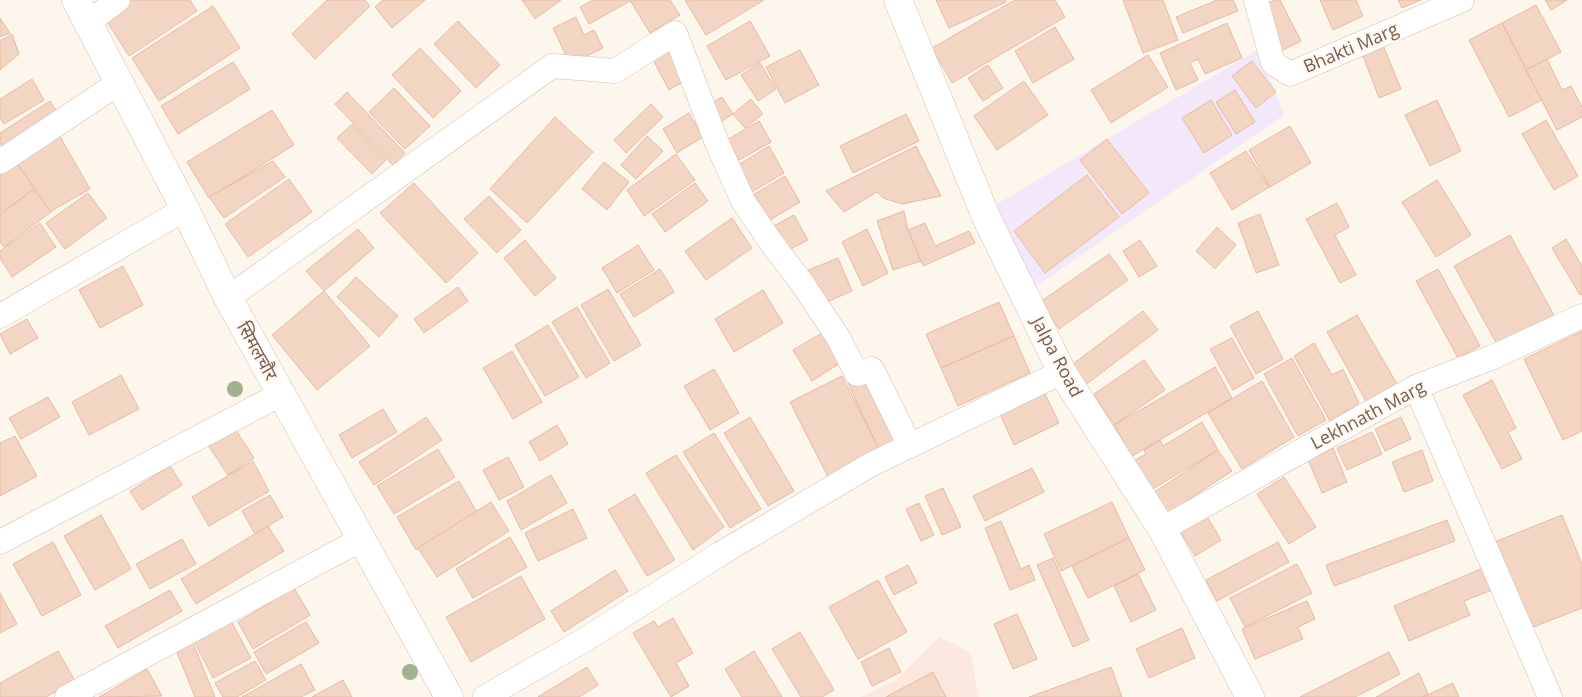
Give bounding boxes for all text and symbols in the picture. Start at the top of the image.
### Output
street label: Bhakti Marg [1299,16,1402,78]
street label: Jalpa Road [1026,310,1089,401]
street label: सिमलचौर [232,317,284,385]
street label: Lekhnath Marg [1306,374,1429,454]

